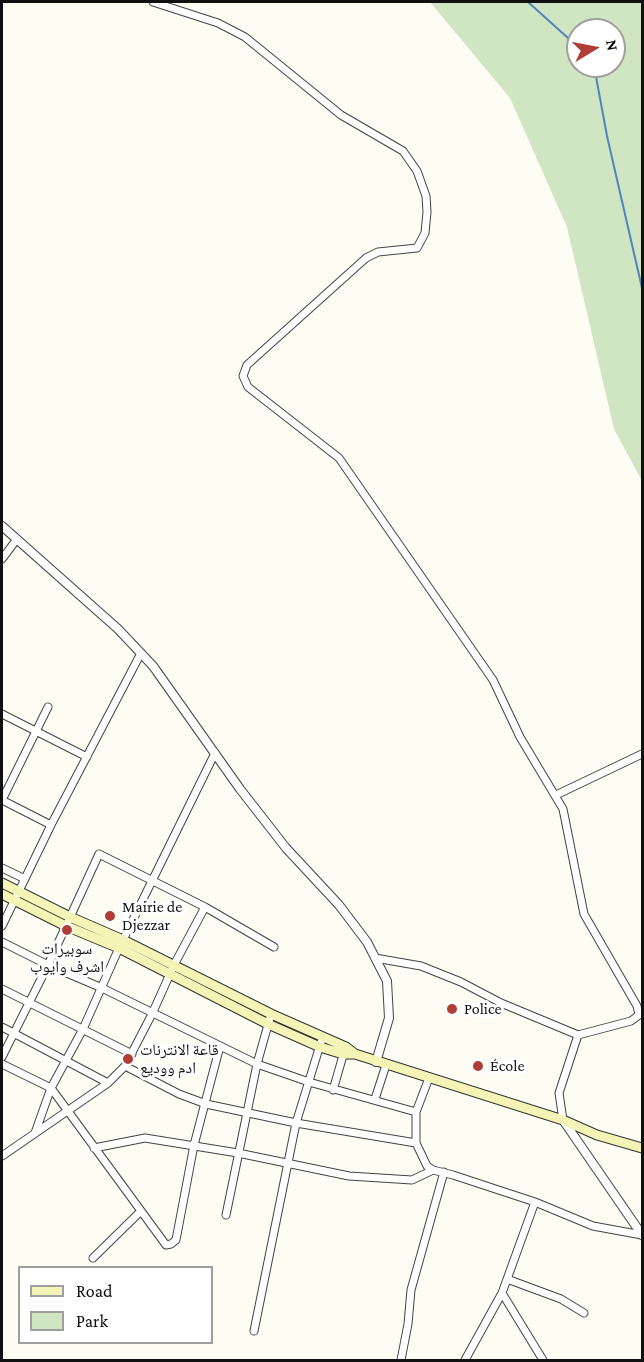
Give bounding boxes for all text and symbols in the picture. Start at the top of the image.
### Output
north arrow [566,18,626,78]
text: N [603,38,622,52]
place label: Mairie de Djezzar [122,897,182,935]
marker: Mairie de Djezzar [103,909,117,923]
marker: سوبيرات اشرف وايوب [60,923,74,937]
place label: سوبيرات اشرف وايوب [30,939,104,977]
place label: Police [464,999,502,1019]
marker: Police [445,1002,459,1016]
place label: قاعة الانترنات ادم ووديع [140,1040,219,1078]
marker: قاعة الانترنات ادم ووديع [121,1052,135,1066]
place label: École [490,1056,524,1076]
marker: École [471,1059,485,1073]
legend [18,1266,213,1344]
text: Road [76,1281,113,1301]
text: Park [76,1311,108,1331]

